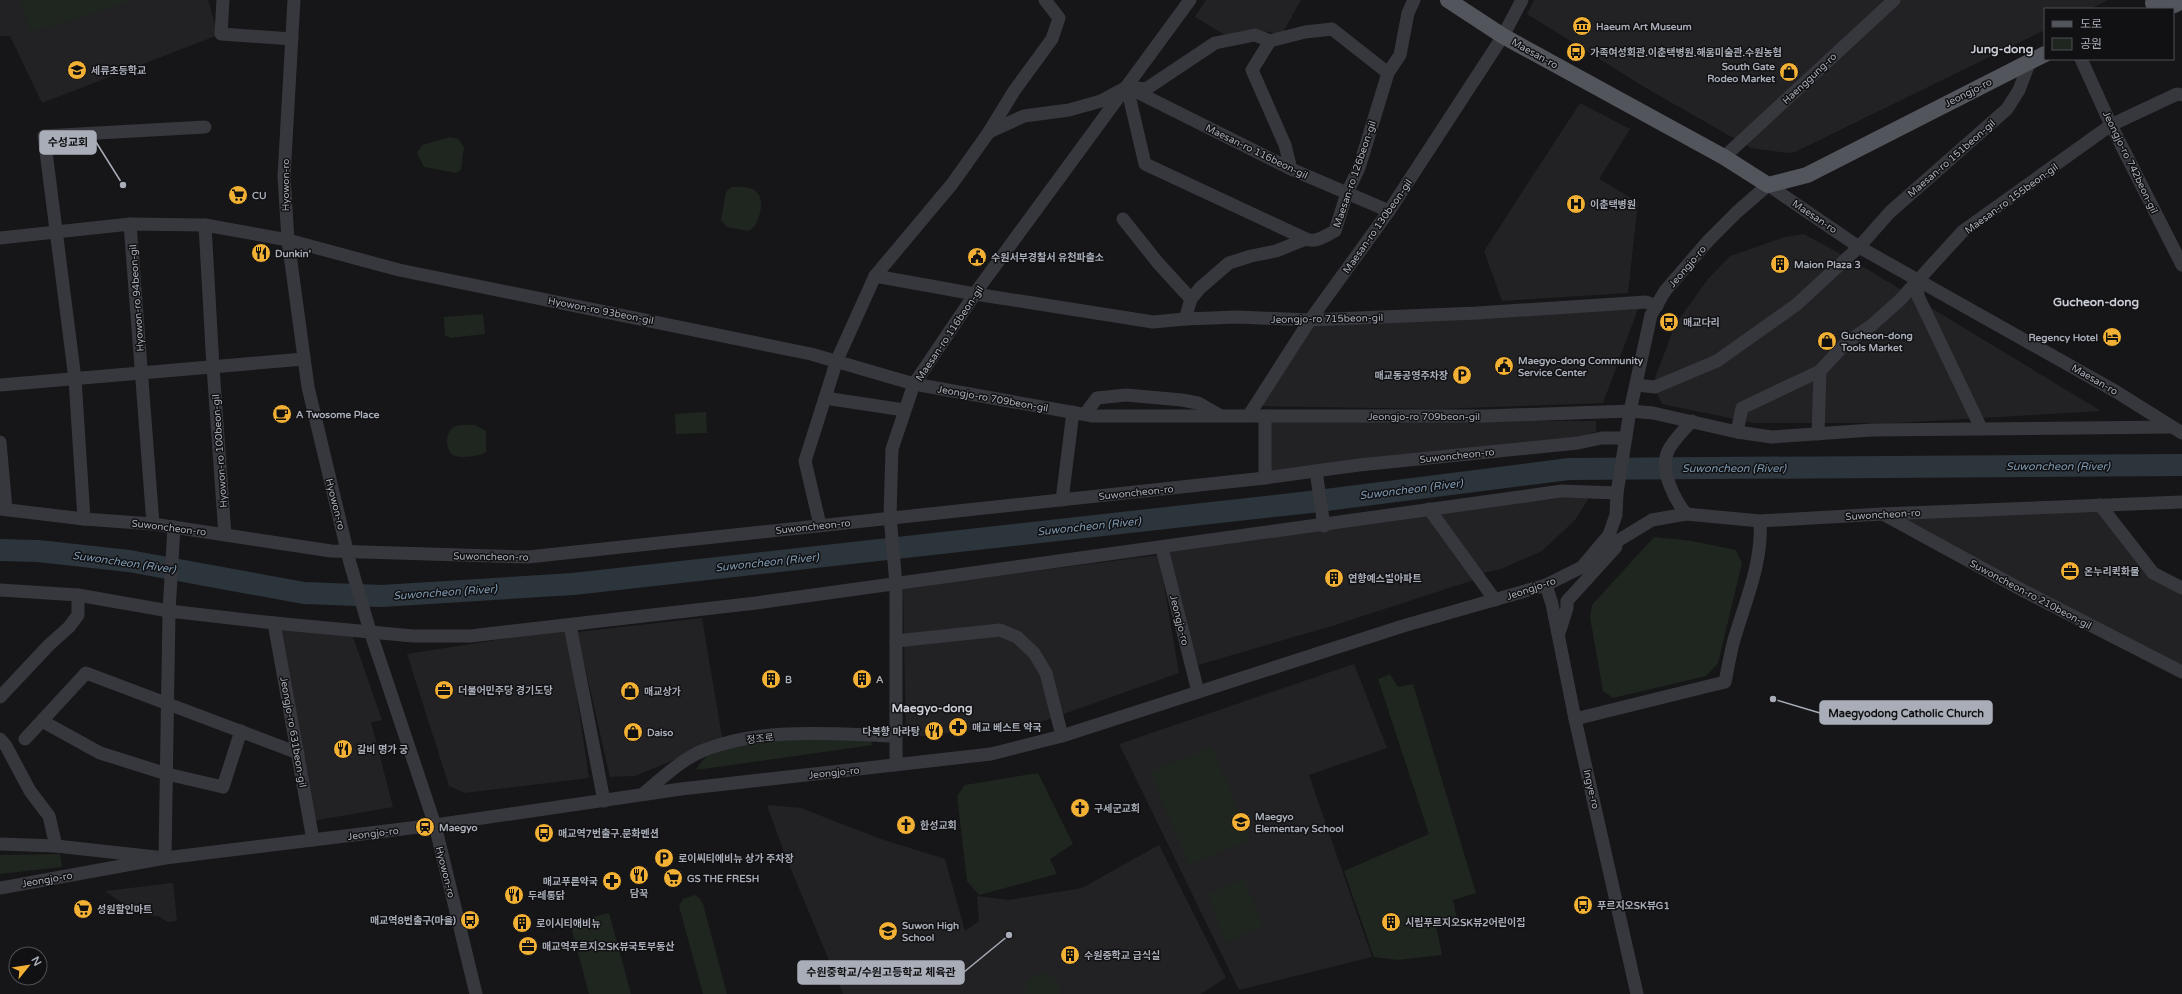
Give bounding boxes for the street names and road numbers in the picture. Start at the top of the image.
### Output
street label: Maesan-ro [1509,36,1560,72]
street label: Haenggung-ro [1780,51,1839,107]
street label: Jeongjo-ro [1943,76,1994,110]
street label: Jeongjo-ro 742beon-gil [2100,109,2160,215]
street label: Maesan-ro 151beon-gil [1905,117,1998,200]
street label: Maesan-ro 126beon-gil [1331,119,1379,229]
street label: Maesan-ro 116beon-gil [1203,122,1310,182]
street label: Hyowon-ro [280,159,292,211]
street label: Maesan-ro 155beon-gil [1963,161,2061,237]
street label: Maesan-ro 130beon-gil [1341,177,1415,276]
street label: Maesan-ro [1790,198,1839,236]
street label: Jeongjo-ro [1666,243,1709,290]
street label: Hyowon-ro 94beon-gil [127,244,147,352]
street label: Maesan-ro 116beon-gil [913,284,986,383]
street label: Hyowon-ro 93beon-gil [547,295,655,327]
street label: Jeongjo-ro 715beon-gil [1271,312,1383,326]
street label: Maesan-ro [2069,362,2120,398]
street label: Jeongjo-ro 709beon-gil [937,383,1049,415]
street label: Hyowon-ro 100beon-gil [210,394,230,508]
street label: Jeongjo-ro 709beon-gil [1368,411,1480,423]
street label: Suwoncheon-ro [1419,446,1495,466]
street label: Hyowon-ro [323,477,347,531]
street label: Suwoncheon-ro [1098,483,1174,503]
street label: Suwoncheon-ro [1845,507,1921,523]
street label: Suwoncheon-ro [131,517,207,539]
street label: Suwoncheon-ro [775,517,851,537]
street label: Suwoncheon-ro [453,550,529,564]
street label: Suwoncheon-ro 210beon-gil [1968,558,2093,632]
street label: Jeongjo-ro [1505,575,1558,603]
street label: Jeongjo-ro [1167,594,1191,647]
street label: Jeongjo-ro 631beon-gil [277,676,309,788]
street label: 정조로 [746,732,774,746]
street label: Jeongjo-ro [808,764,860,782]
street label: Ingye-ro [1581,768,1601,810]
street label: Jeongjo-ro [347,825,399,843]
street label: Hyowon-ro [433,845,457,899]
street label: Jeongjo-ro [21,870,73,890]

